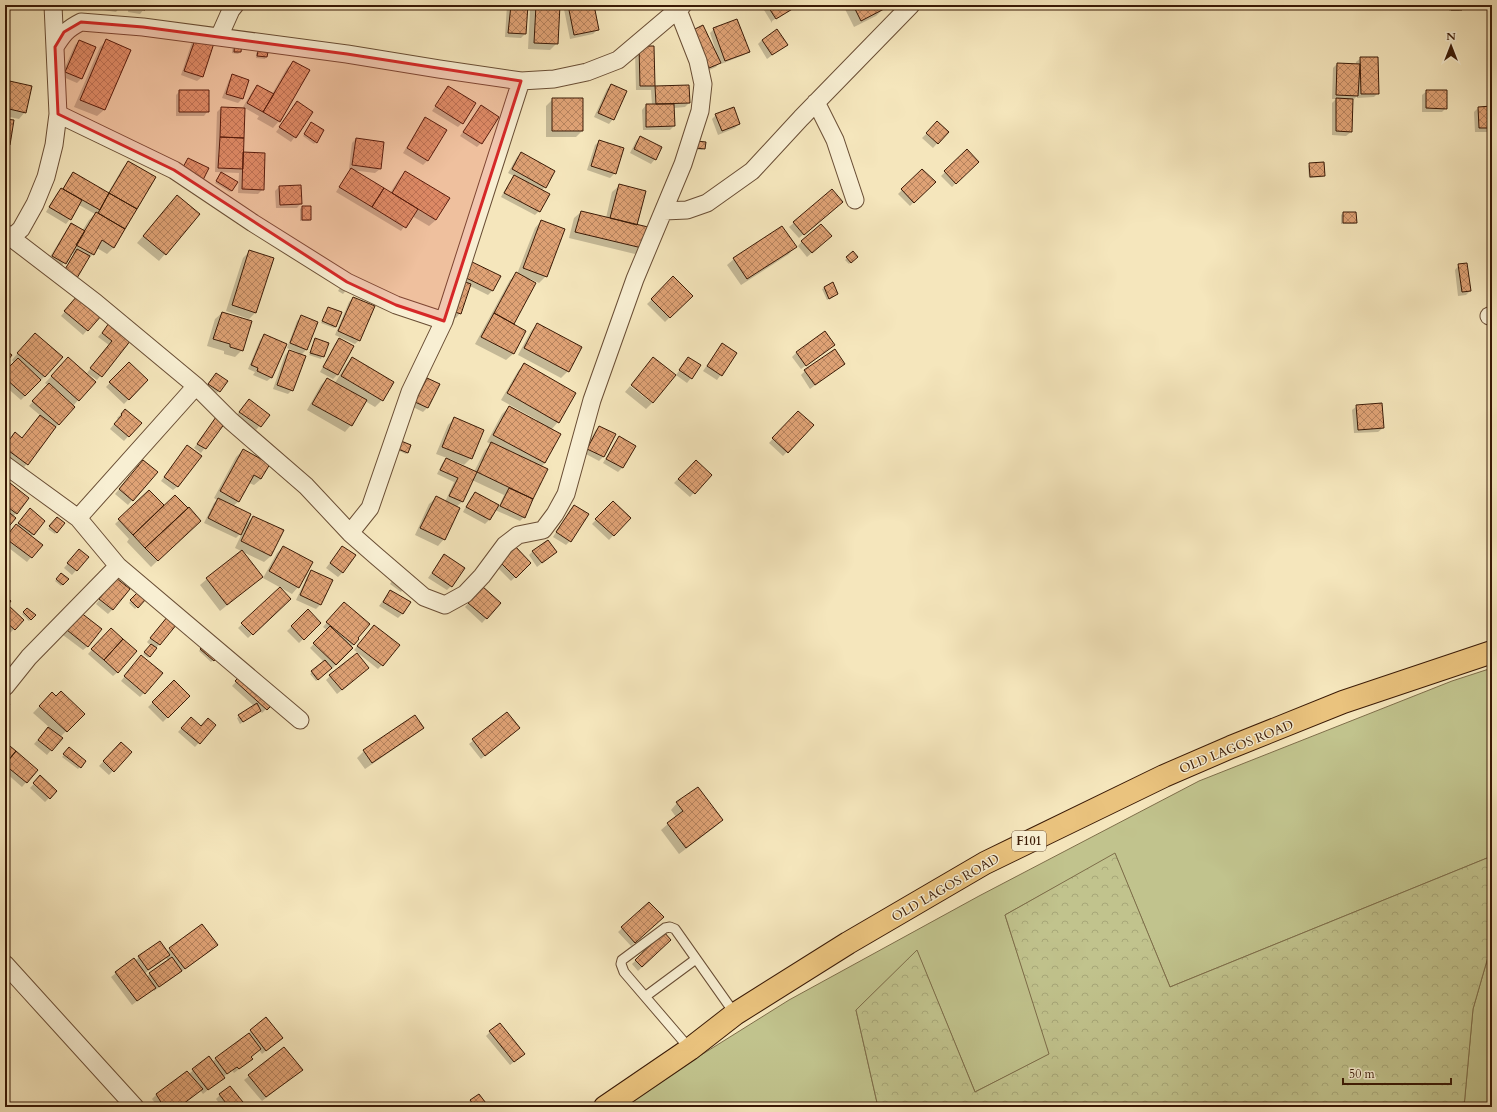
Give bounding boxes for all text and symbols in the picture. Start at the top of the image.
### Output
north arrow [1431,26,1471,66]
text: N [1446,29,1456,44]
street label: OLD LAGOS ROAD [1177,716,1296,778]
road number: F101 [1012,831,1046,851]
street label: OLD LAGOS ROAD [888,850,1003,926]
scale bar [1343,1060,1451,1086]
text: 50 m [1349,1066,1376,1082]

